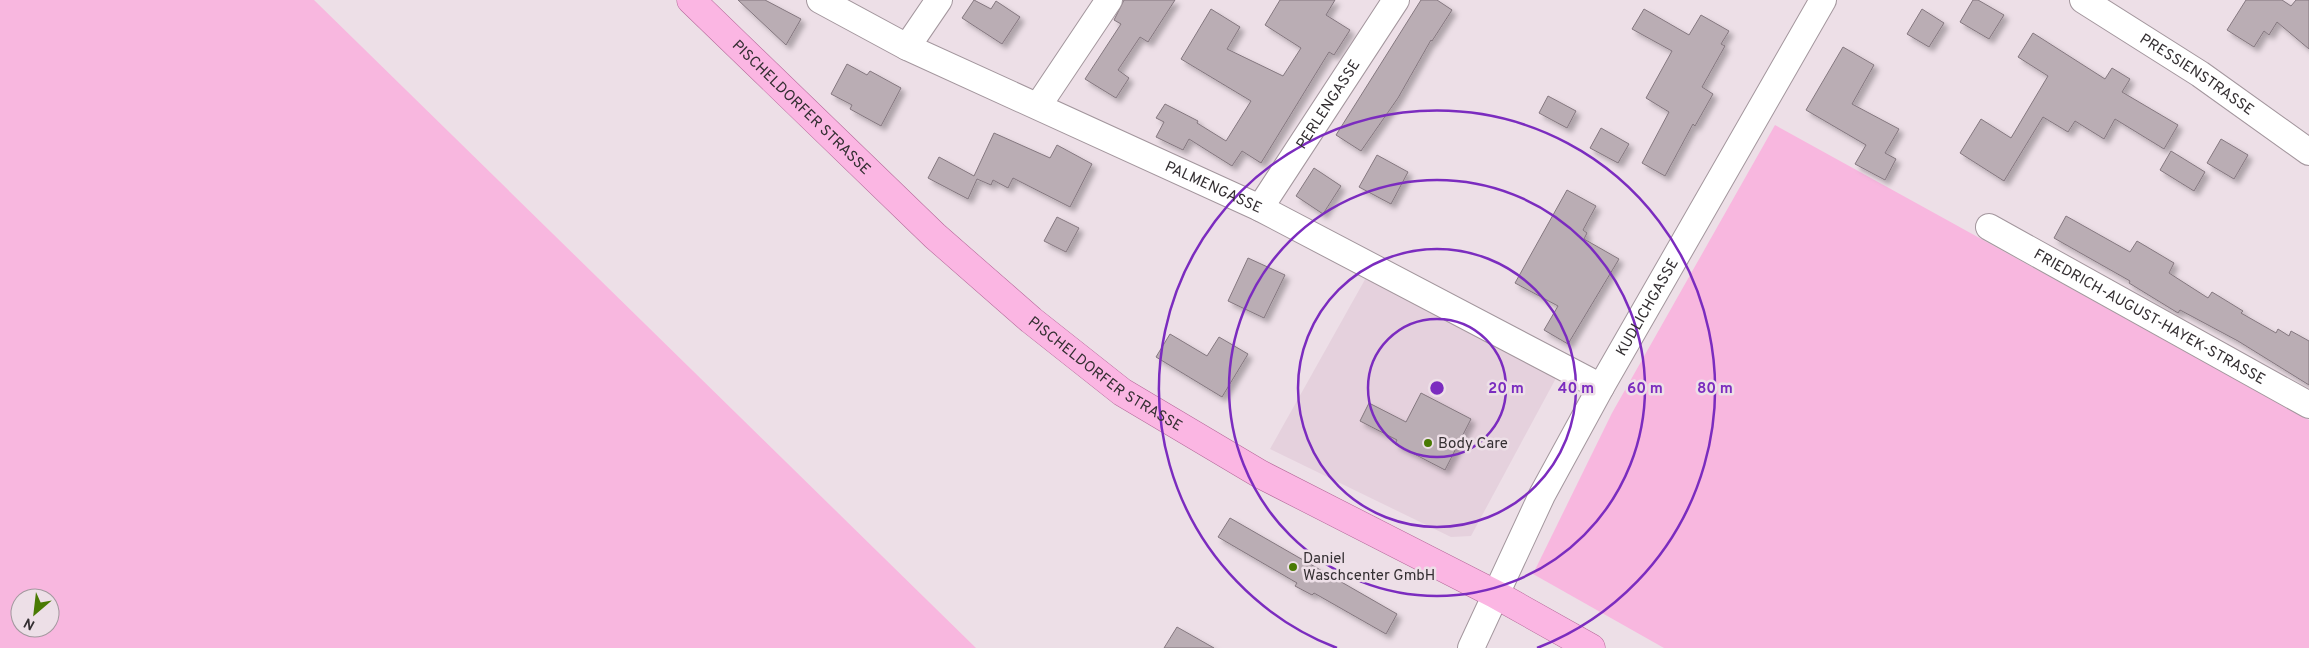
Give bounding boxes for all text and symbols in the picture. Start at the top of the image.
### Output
street label: PRESSIENSTRASSE [2135,30,2257,120]
street label: PISCHELDORFER STRASSE [727,37,874,180]
street label: PERLENGASSE [1293,57,1365,153]
street label: PALMENGASSE [1162,158,1265,219]
street label: FRIEDRICH-AUGUST-HAYEK-STRASSE [2030,246,2268,390]
street label: KUDLICHGASSE [1613,255,1684,360]
street label: PISCHELDORFER STRASSE [1023,313,1185,437]
centre of rings [1428,379,1446,397]
text: 20 m [1488,380,1524,399]
text: 40 m [1558,380,1594,399]
text: 60 m [1627,380,1663,399]
text: 80 m [1697,380,1733,399]
place label: Body Care [1438,435,1508,454]
marker: Body Care [1422,437,1434,449]
place label: Daniel Waschcenter GmbH [1303,550,1435,586]
marker: Daniel Waschcenter GmbH [1287,561,1299,573]
north arrow [10,588,60,638]
text: N [21,613,38,633]

